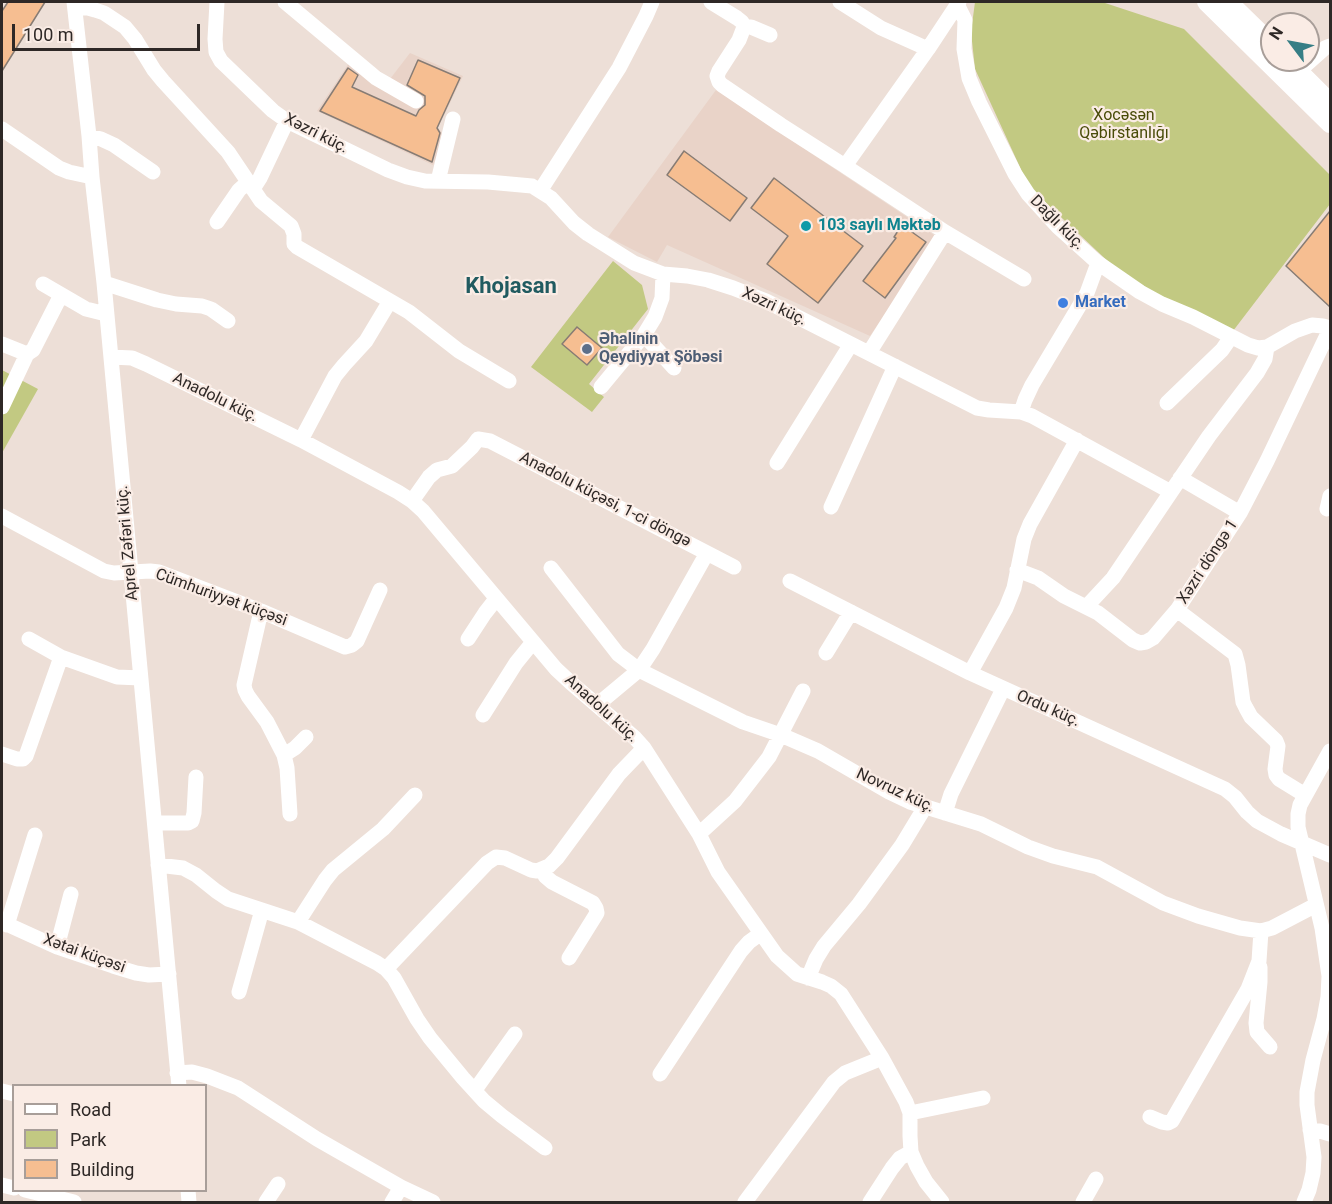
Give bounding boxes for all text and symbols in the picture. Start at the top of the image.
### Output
scale bar [15,12,202,50]
north arrow [1260,12,1320,72]
text: N [1265,23,1287,43]
text: 100 m [23,24,74,45]
park label: Xocəsən Qəbirstanlığı [1079,106,1169,144]
street label: Xəzri küç. [281,110,351,158]
street label: Dağlı küç. [1026,192,1088,254]
place label: 103 saylı Məktəb [818,216,941,236]
marker: 103 saylı Məktəb [799,219,813,233]
district label: Khojasan [465,274,557,300]
street label: Xəzri küç. [739,284,809,330]
place label: Market [1075,293,1126,313]
marker: Market [1056,296,1070,310]
place label: Əhalinin Qeydiyyat Şöbəsi [599,330,723,368]
marker: Əhalinin Qeydiyyat Şöbəsi [580,342,594,356]
street label: Anadolu küç. [169,369,261,427]
street label: Anadolu küçəsi, 1-ci döngə [516,448,694,552]
street label: Aprel Zəfəri küç. [113,484,143,602]
street label: Xəzri döngə 1 [1174,516,1242,608]
street label: Cümhuriyyət küçəsi [152,565,290,631]
street label: Anadolu küç. [560,671,642,747]
street label: Ordu küç. [1013,686,1083,732]
street label: Novruz küç. [853,765,937,817]
street label: Xətai küçəsi [40,930,128,978]
legend [12,1084,207,1192]
text: Road [70,1099,111,1120]
text: Park [70,1129,106,1150]
text: Building [70,1159,134,1180]

